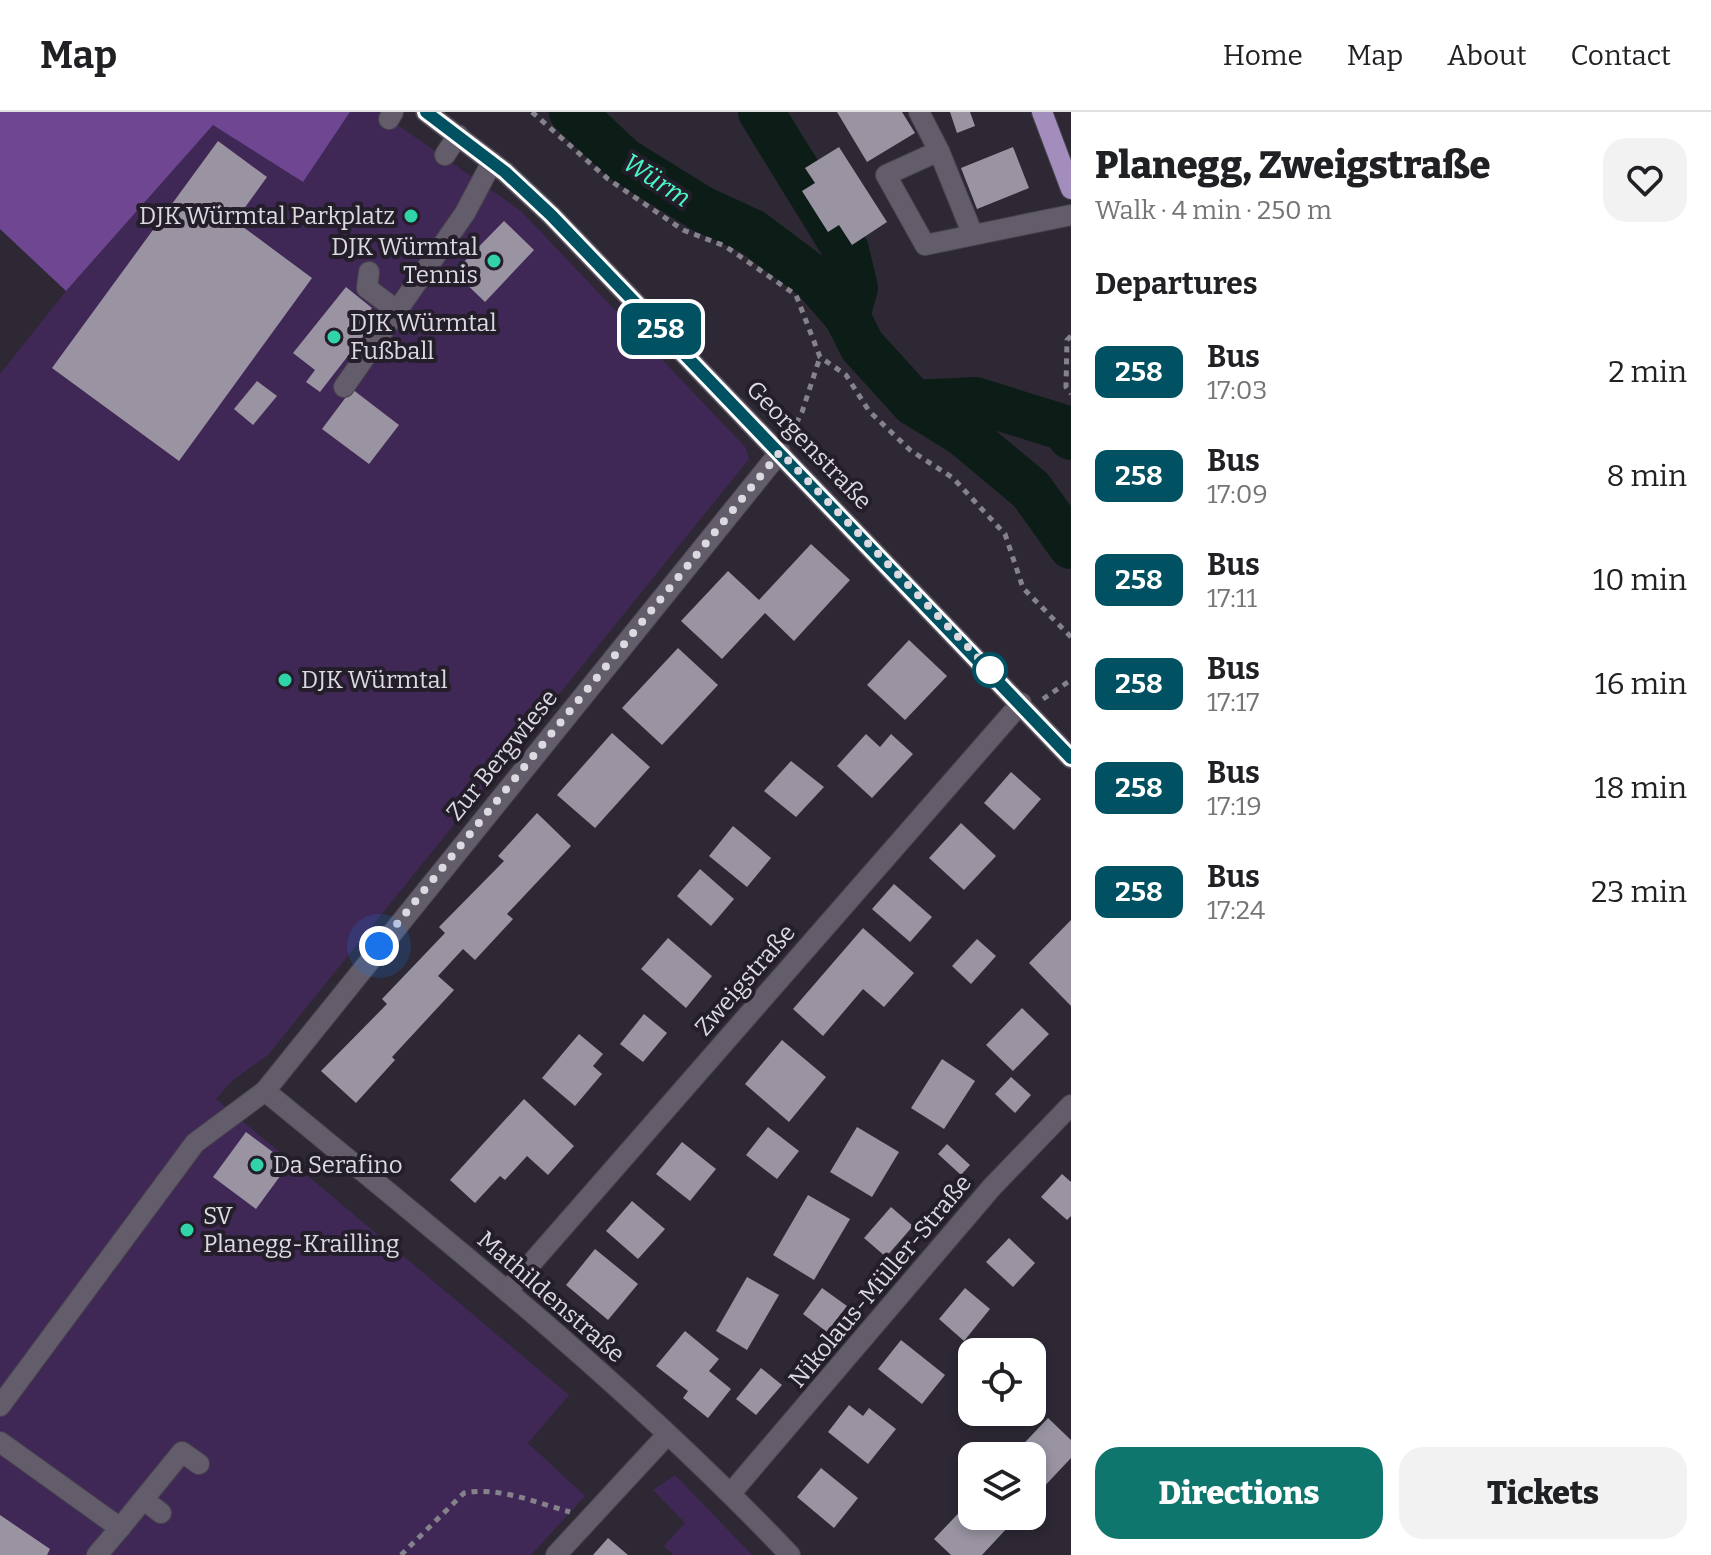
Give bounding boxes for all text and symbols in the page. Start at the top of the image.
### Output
text: Map [40,32,117,78]
text: Home [1223,39,1303,72]
text: Map [1347,39,1403,72]
text: About [1447,39,1527,72]
text: Contact [1571,39,1671,72]
button: heart [1603,138,1687,222]
text: Planegg, Zweigstraße [1095,142,1490,188]
water label: Würm [617,147,696,214]
text: Walk · 4 min · 250 m [1095,195,1332,226]
place label: DJK Würmtal Parkplatz [139,202,395,230]
marker: DJK Würmtal Parkplatz [402,207,420,225]
place label: DJK Würmtal Tennis [331,233,478,289]
marker: DJK Würmtal Tennis [485,252,503,270]
text: Departures [1095,266,1258,302]
line badge: 258 [615,303,707,355]
place label: DJK Würmtal Fußball [350,309,497,365]
text: 258 [637,312,685,345]
marker: DJK Würmtal Fußball [325,328,343,346]
text: Bus [1207,339,1260,375]
text: 2 min [1608,354,1687,390]
text: 258 [1115,355,1163,388]
street label: Georgenstraße [741,375,877,515]
text: 17:03 [1207,375,1267,406]
text: Bus [1207,443,1260,479]
text: 8 min [1606,458,1687,494]
text: 258 [1115,459,1163,492]
text: 17:09 [1207,479,1268,510]
text: Bus [1207,547,1260,583]
text: 10 min [1593,562,1687,598]
text: 258 [1115,563,1163,596]
text: 17:11 [1207,583,1257,614]
text: Bus [1207,651,1260,687]
unlabelled marker [973,653,1007,687]
place label: DJK Würmtal [301,666,448,694]
text: 16 min [1595,666,1687,702]
text: 258 [1115,667,1163,700]
marker: DJK Würmtal [276,671,294,689]
street label: Zur Bergwiese [441,684,563,826]
text: 17:17 [1207,687,1259,718]
text: Bus [1207,755,1260,791]
text: 18 min [1594,770,1687,806]
text: 258 [1115,771,1163,804]
text: 17:19 [1207,791,1262,822]
text: Bus [1207,859,1260,895]
text: 23 min [1591,874,1687,910]
text: 258 [1115,875,1163,908]
text: 17:24 [1207,895,1265,926]
street label: Zweigstraße [689,919,801,1041]
your location [359,926,399,966]
place label: Da Serafino [273,1151,403,1179]
marker: Da Serafino [248,1156,266,1174]
street label: Nikolaus-Müller-Straße [783,1169,977,1393]
place label: SV Planegg-Krailling [203,1202,399,1258]
marker: SV Planegg-Krailling [178,1221,196,1239]
street label: Mathildenstraße [472,1225,630,1369]
map controls [958,1338,1046,1530]
button: locate [958,1338,1046,1426]
button: layers [958,1442,1046,1530]
button: Directions [1095,1447,1383,1539]
button: Tickets [1399,1447,1687,1539]

